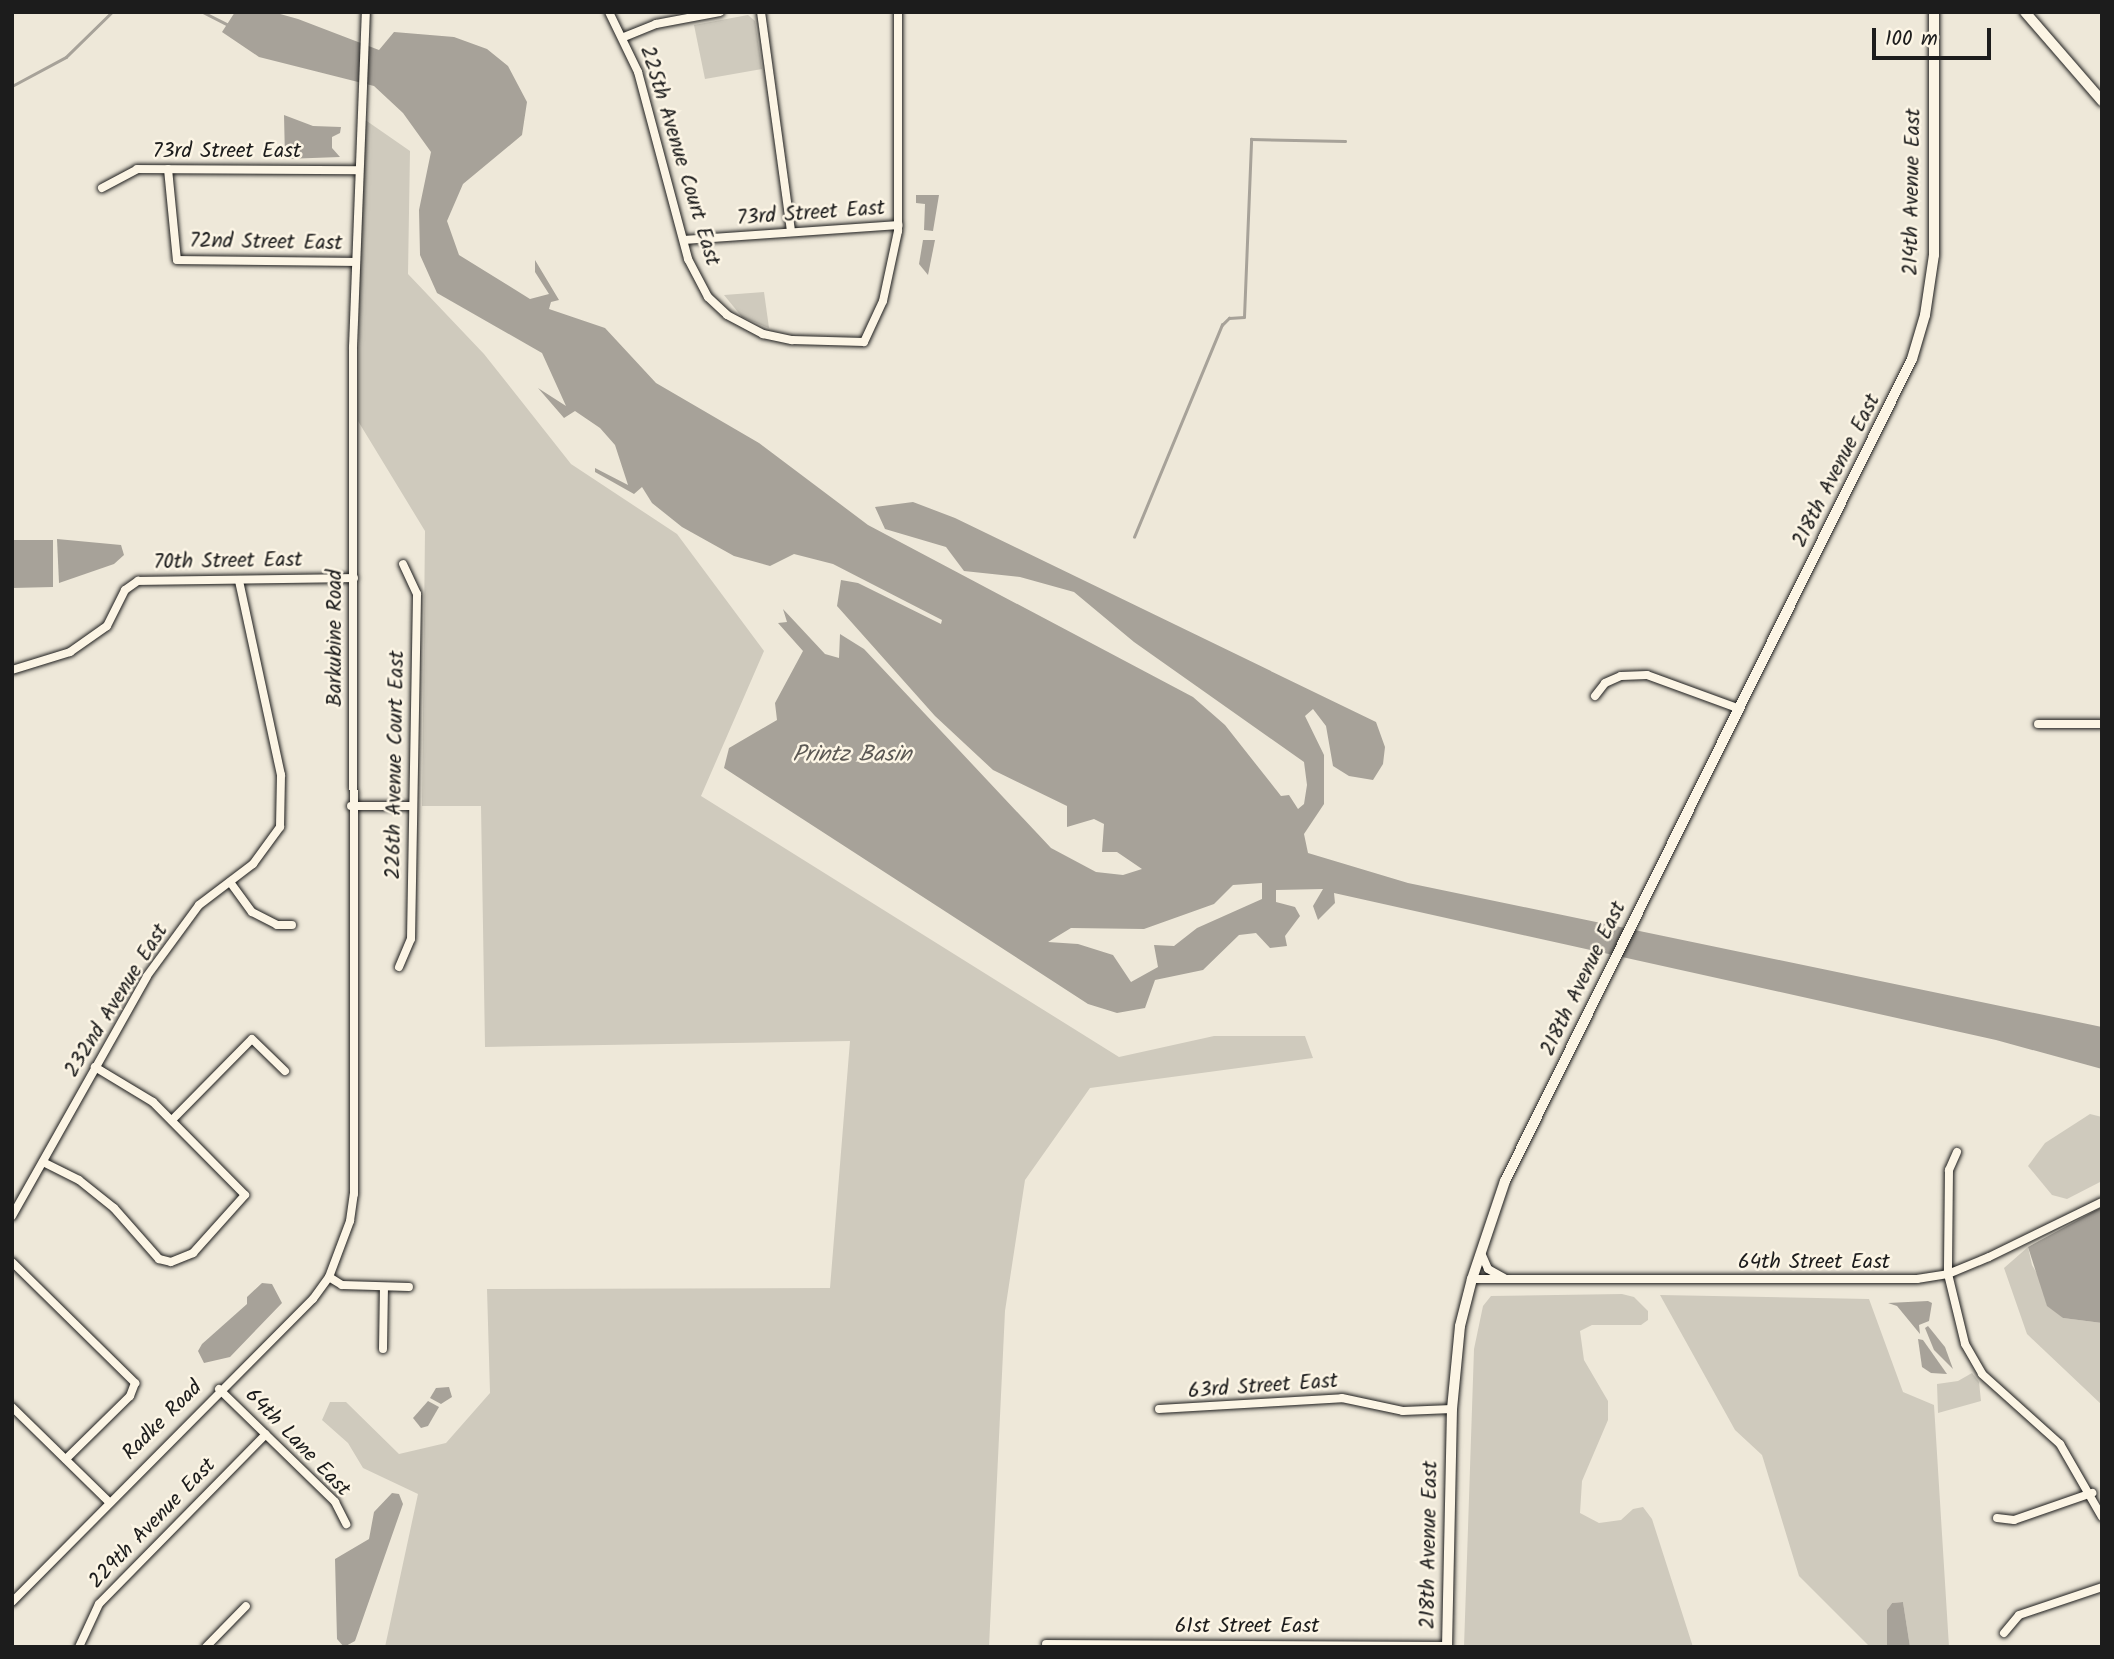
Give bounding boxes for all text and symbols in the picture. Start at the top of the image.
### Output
scale bar [1876,14,1995,58]
text: 100 m [1885,23,1938,56]
street label: 225th Avenue Court East [634,43,724,269]
street label: 214th Avenue East [1899,108,1927,276]
street label: 73rd Street East [153,139,301,165]
street label: 73rd Street East [736,196,886,232]
street label: 72nd Street East [189,229,343,257]
street label: 218th Avenue East [1787,390,1887,552]
street label: 70th Street East [153,548,303,576]
street label: Barkubine Road [323,569,349,707]
street label: 226th Avenue Court East [381,650,411,880]
water label: Printz Basin [792,741,912,769]
street label: 218th Avenue East [1536,898,1632,1060]
street label: 232nd Avenue East [60,920,174,1082]
street label: 64th Street East [1738,1250,1890,1276]
street label: 63rd Street East [1187,1369,1339,1405]
street label: Radke Road [118,1376,208,1466]
street label: 64th Lane East [239,1384,355,1502]
street label: 229th Avenue East [84,1453,222,1595]
street label: 218th Avenue East [1416,1460,1444,1630]
street label: 61st Street East [1175,1614,1319,1640]

